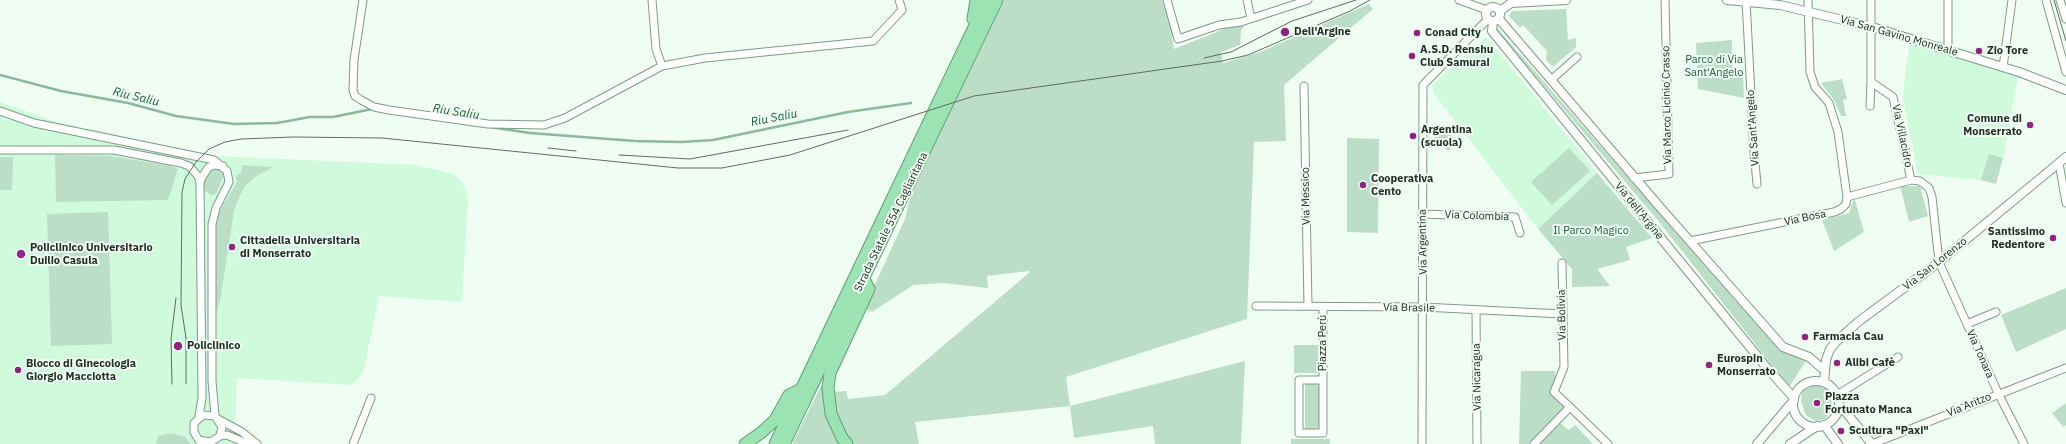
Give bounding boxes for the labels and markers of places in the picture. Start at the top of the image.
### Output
place label: Dell'Argine [1294,25,1351,39]
marker: Dell'Argine [1279,26,1291,38]
place label: Conad City [1425,26,1481,40]
marker: Conad City [1412,28,1422,38]
place label: A.S.D. Renshu Club Samurai [1420,43,1493,69]
place label: Zio Tore [1987,44,2028,58]
marker: Zio Tore [1974,46,1984,56]
marker: A.S.D. Renshu Club Samurai [1407,51,1417,61]
place label: Comune di Monserrato [1963,112,2022,138]
marker: Comune di Monserrato [2025,120,2035,130]
place label: Argentina (scuola) [1421,123,1472,149]
marker: Argentina (scuola) [1408,131,1418,141]
place label: Cooperativa Cento [1371,172,1433,198]
marker: Cooperativa Cento [1358,180,1368,190]
place label: Santissimo Redentore [1988,225,2045,251]
marker: Santissimo Redentore [2048,233,2058,243]
place label: Cittadella Universitaria di Monserrato [240,234,360,260]
place label: Policlinico Universitario Duilio Casula [30,241,153,267]
marker: Cittadella Universitaria di Monserrato [227,242,237,252]
marker: Policlinico Universitario Duilio Casula [15,248,27,260]
place label: Farmacia Cau [1813,330,1883,344]
marker: Farmacia Cau [1800,332,1810,342]
place label: Policlinico [187,339,240,353]
marker: Policlinico [172,340,184,352]
place label: Eurospin Monserrato [1717,352,1776,378]
place label: Alibi Cafè [1845,356,1895,370]
place label: Blocco di Ginecologia Giorgio Macciotta [26,357,136,383]
marker: Alibi Cafè [1832,358,1842,368]
marker: Eurospin Monserrato [1704,360,1714,370]
marker: Blocco di Ginecologia Giorgio Macciotta [13,365,23,375]
place label: Piazza Fortunato Manca [1825,390,1912,416]
marker: Piazza Fortunato Manca [1812,398,1822,408]
place label: Scultura "Paxi" [1849,424,1929,438]
marker: Scultura "Paxi" [1836,426,1846,436]

